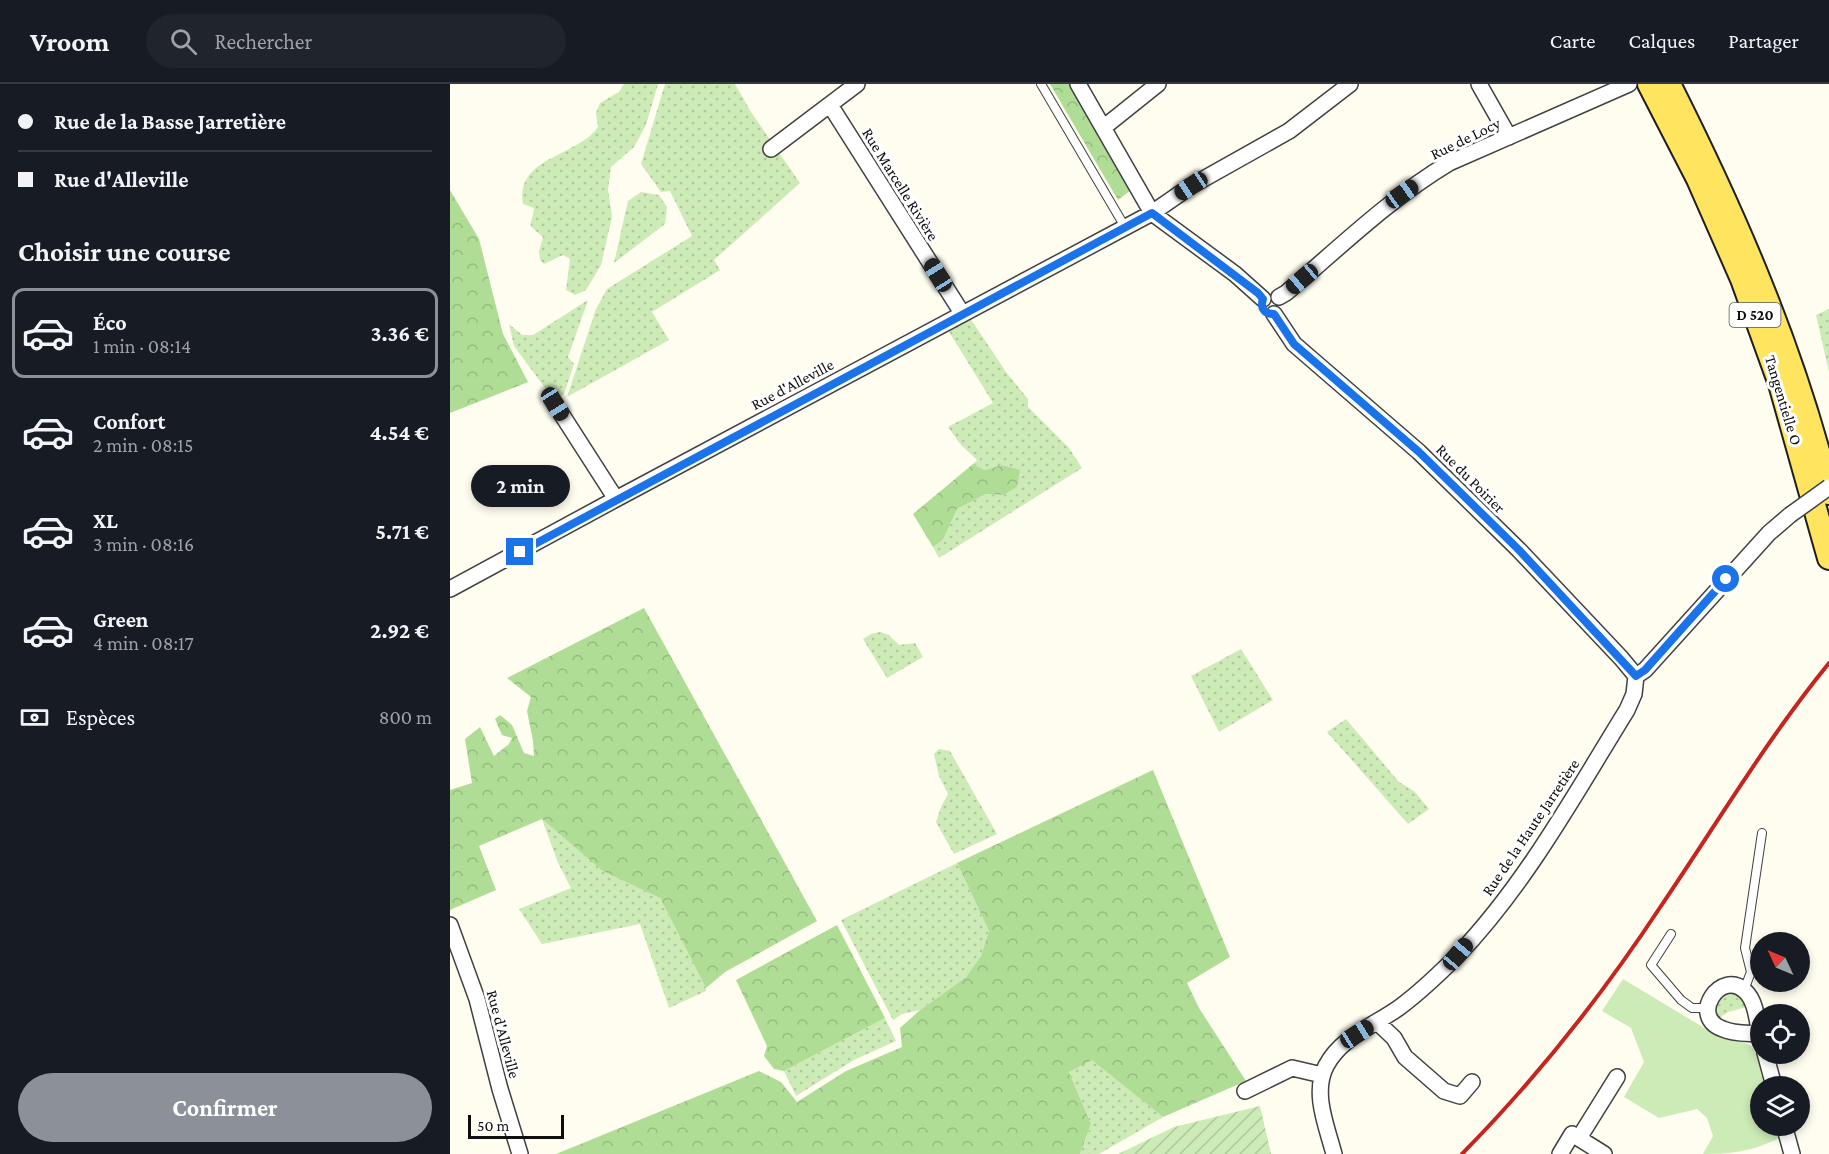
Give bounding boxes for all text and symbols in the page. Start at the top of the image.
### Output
search box [146,14,566,68]
icon: search [167,25,200,58]
text: Vroom [30,26,110,57]
text: Rechercher [215,29,312,54]
text: Carte [1550,29,1595,53]
text: Calques [1628,29,1695,53]
text: Partager [1728,29,1799,53]
text: Rue de la Basse Jarretière [54,109,286,134]
street label: Rue de Locy [1428,114,1504,164]
street label: Rue Marcelle Rivière [859,125,942,244]
text: Rue d'Alleville [54,167,188,192]
car [1171,168,1211,204]
car [1382,176,1422,212]
text: Choisir une course [18,237,231,267]
car [921,255,955,295]
car [1282,261,1322,297]
road number: D 520 [1730,303,1780,327]
icon: car [21,306,75,360]
text: Éco [93,310,127,335]
text: 3.36 € [371,321,429,346]
text: 1 min · 08:14 [93,335,191,357]
street label: Tangentielle O [1761,353,1805,447]
street label: Rue d'Alleville [748,356,836,413]
car [538,384,572,424]
icon: car [21,405,75,459]
text: Confort [93,409,166,434]
text: 4.54 € [370,420,429,445]
text: 2 min · 08:15 [93,434,193,456]
street label: Rue du Poirier [1433,441,1509,516]
callout: 2 min [470,465,569,507]
text: 2 min [496,475,545,497]
icon: car [21,504,75,558]
text: XL [93,508,118,533]
text: 5.71 € [375,519,429,544]
text: 3 min · 08:16 [93,533,194,555]
route end [506,538,533,565]
route start [1712,565,1739,592]
icon: car [21,603,75,657]
text: Green [93,607,149,632]
text: 2.92 € [370,618,429,643]
text: 4 min · 08:17 [93,632,194,654]
icon: cash [18,701,51,734]
text: Espèces [66,705,135,730]
text: 800 m [379,706,432,728]
street label: Rue de la Haute Jarretière [1478,756,1583,899]
north arrow [1750,932,1810,992]
map controls [1750,932,1810,1136]
car [1440,934,1476,974]
street label: Rue d'Alleville [484,988,523,1080]
button: locate [1750,1004,1810,1064]
car [1337,1017,1377,1051]
button: Confirmer [18,1073,432,1142]
button: layers [1750,1076,1810,1136]
scale bar [468,1112,564,1140]
text: 50 m [477,1117,509,1134]

